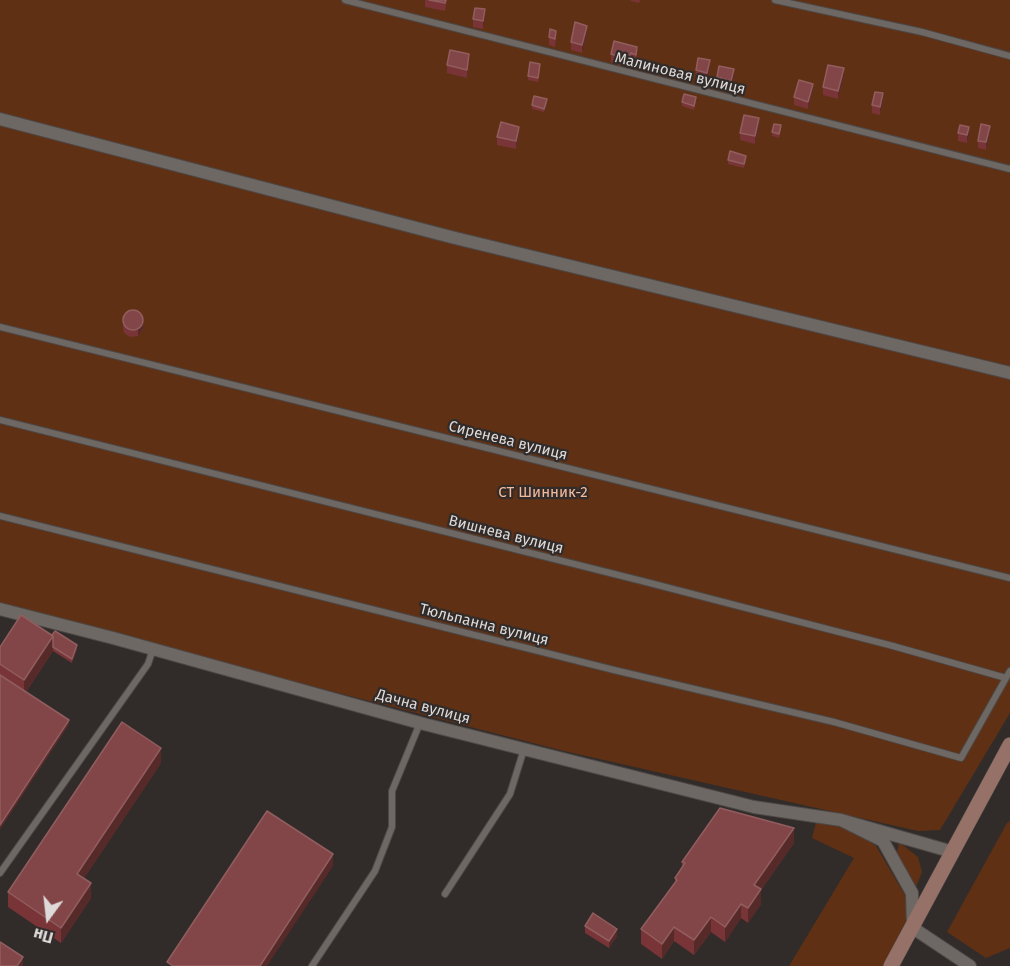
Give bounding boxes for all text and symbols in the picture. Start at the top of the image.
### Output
street label: Малиновая вулиця [613,49,747,99]
street label: Сиренева вулиця [447,418,569,464]
park label: СТ Шинник-2 [498,484,588,502]
street label: Вишнева вулиця [447,512,565,558]
street label: Тюльпанна вулиця [418,600,550,650]
street label: Дачна вулиця [374,686,472,728]
north arrow [18,888,78,948]
text: Пн [31,924,55,948]

